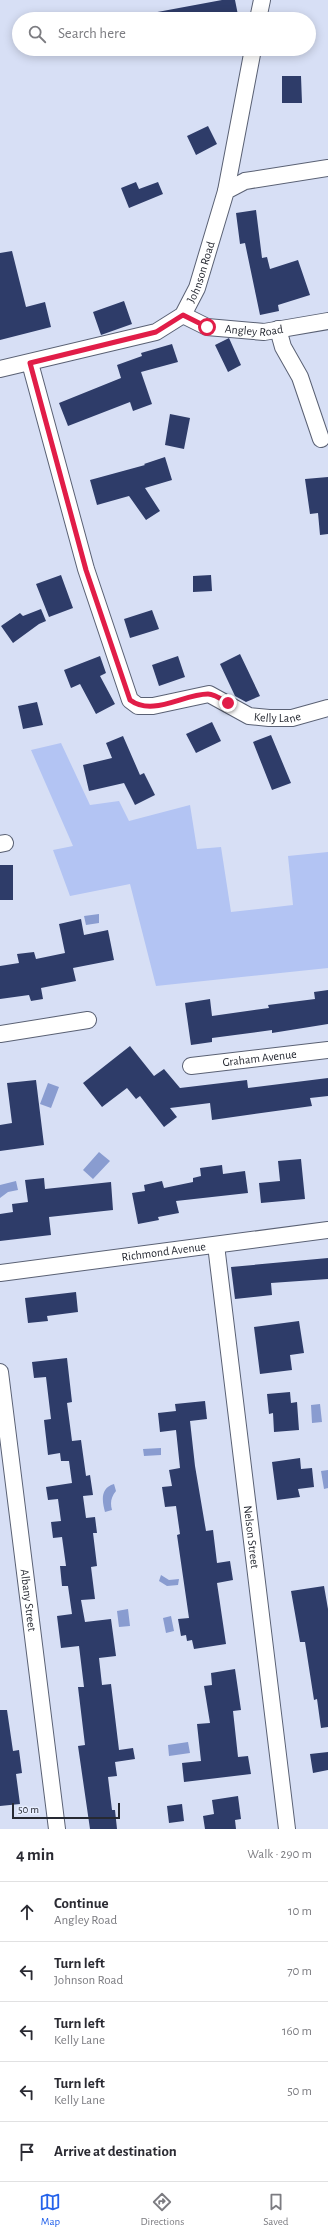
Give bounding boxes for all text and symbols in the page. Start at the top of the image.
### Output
search box [12,12,316,56]
icon: search [26,23,48,45]
text: Search here [58,26,126,41]
street label: Johnson Road [184,240,217,305]
route start [198,318,216,336]
street label: Angley Road [224,323,284,338]
route end [219,694,237,712]
street label: Kelly Lane [253,710,302,725]
street label: Graham Avenue [222,1048,297,1068]
street label: Richmond Avenue [121,1240,207,1263]
street label: Nelson Street [242,1505,261,1569]
street label: Albany Street [19,1568,38,1632]
scale bar [12,1801,120,1820]
text: 50 m [18,1804,39,1815]
text: 4 min [16,1846,54,1863]
text: Walk · 290 m [247,1848,312,1861]
text: Continue [54,1896,109,1911]
icon: ahead [16,1901,38,1923]
text: 10 m [288,1905,312,1918]
text: Angley Road [54,1914,117,1927]
text: Turn left [54,1956,105,1971]
icon: left [16,1961,38,1983]
text: 70 m [287,1965,312,1978]
text: Johnson Road [54,1974,123,1987]
text: Turn left [54,2016,105,2031]
icon: left [16,2021,38,2043]
text: 160 m [282,2025,312,2038]
text: Kelly Lane [54,2034,105,2047]
text: Turn left [54,2076,105,2091]
icon: left [16,2081,38,2103]
text: 50 m [287,2085,312,2098]
text: Kelly Lane [54,2094,105,2107]
icon: arrive [16,2141,38,2163]
text: Arrive at destination [54,2144,177,2159]
tab: Map [39,2191,61,2228]
tab: Directions [140,2191,184,2228]
tab: Saved [263,2191,288,2228]

